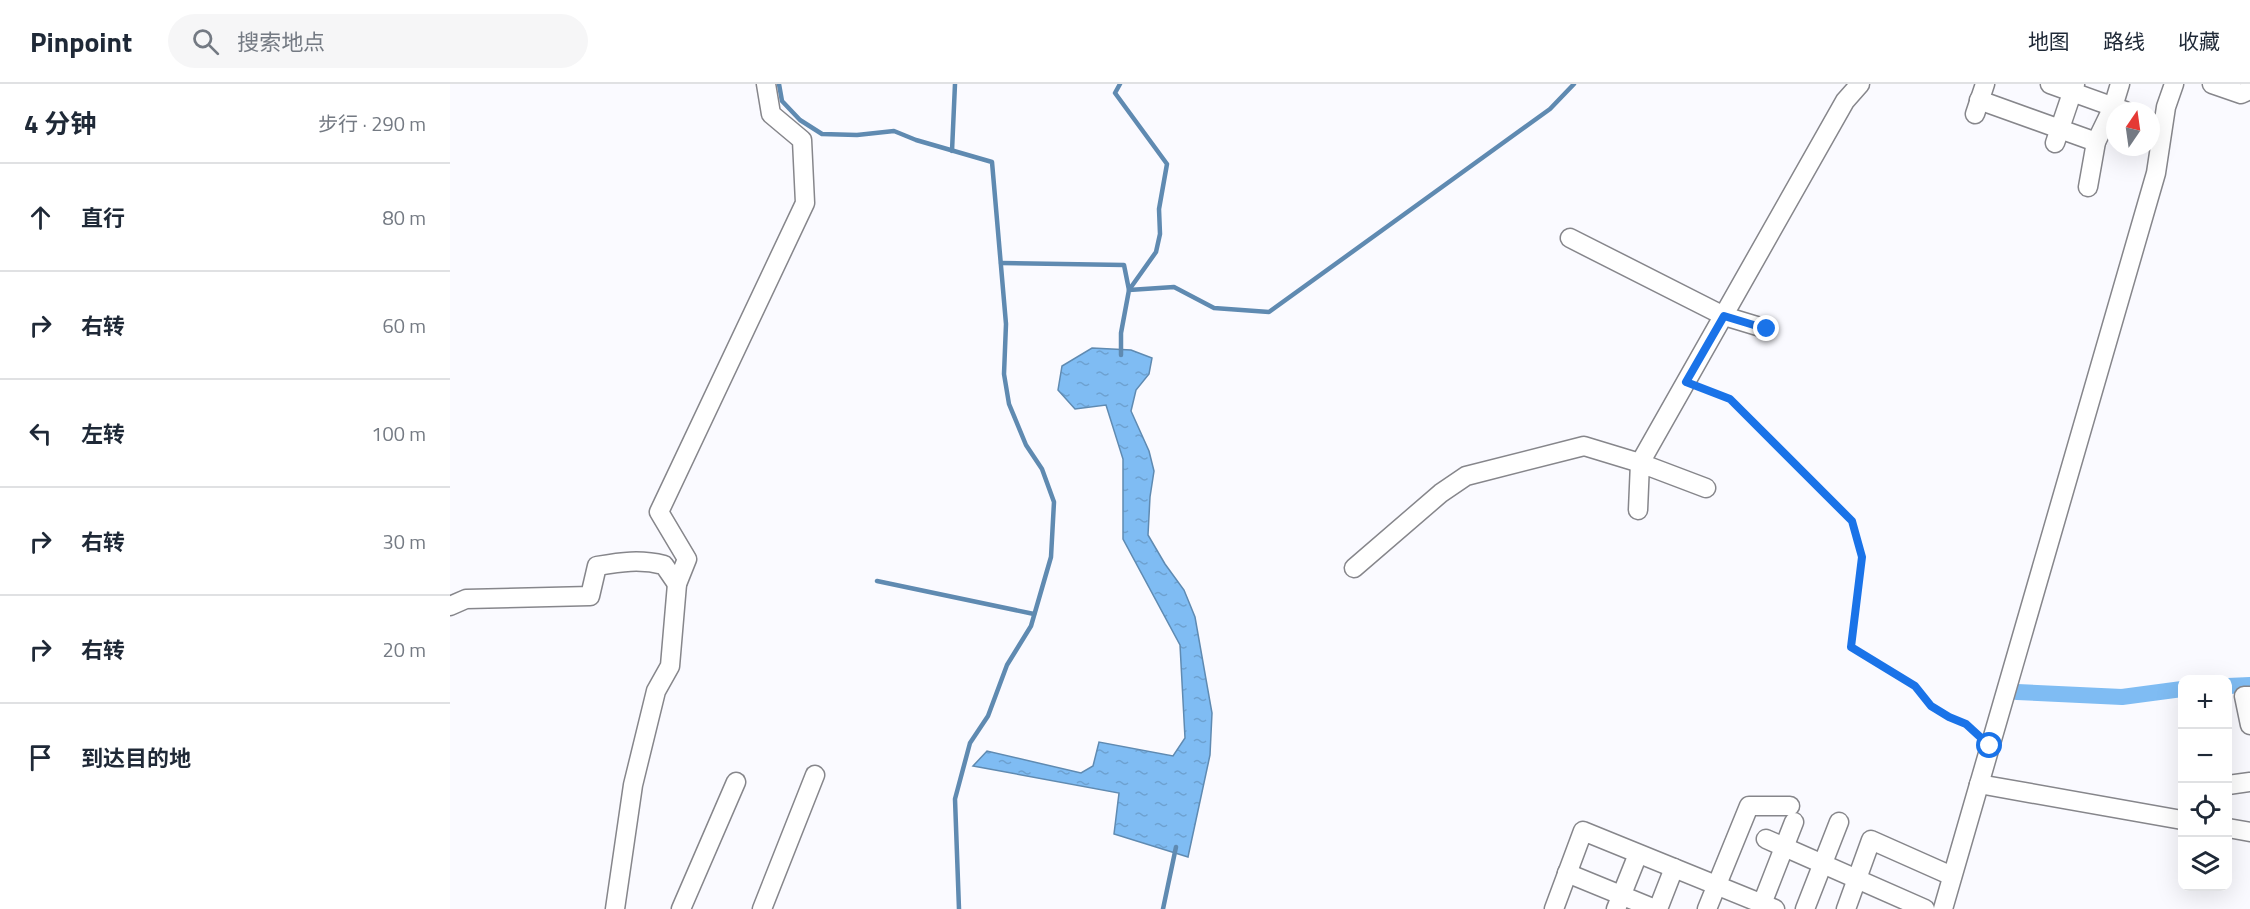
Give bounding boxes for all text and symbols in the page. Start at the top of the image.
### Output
search box [168,14,588,68]
text: Pinpoint [30,20,132,63]
icon: search [189,25,222,58]
text: 搜索地点 [237,25,325,59]
text: 地图 [2028,25,2070,57]
text: 路线 [2103,25,2145,57]
text: 收藏 [2178,25,2220,57]
north arrow [2106,102,2160,156]
text: 4 分钟 [24,104,96,143]
text: 步行 · 290 m [318,108,426,139]
icon: ahead [24,201,57,234]
text: 直行 [81,201,125,235]
text: 80 m [382,202,426,233]
icon: right [24,309,57,342]
text: 右转 [81,309,125,343]
text: 60 m [382,310,426,341]
route end [1753,315,1779,341]
icon: left [24,417,57,450]
text: 左转 [81,417,125,451]
text: 100 m [371,418,426,449]
icon: right [24,525,57,558]
text: 右转 [81,525,125,559]
text: 30 m [382,526,426,557]
icon: right [24,633,57,666]
text: 右转 [81,633,125,667]
text: 20 m [382,634,426,665]
map controls [2178,675,2232,891]
button: + [2178,675,2232,729]
button: − [2178,729,2232,783]
route start [1976,732,2002,758]
icon: arrive [24,741,57,774]
text: 到达目的地 [81,741,191,775]
button: locate [2178,783,2232,837]
button: layers [2178,837,2232,891]

